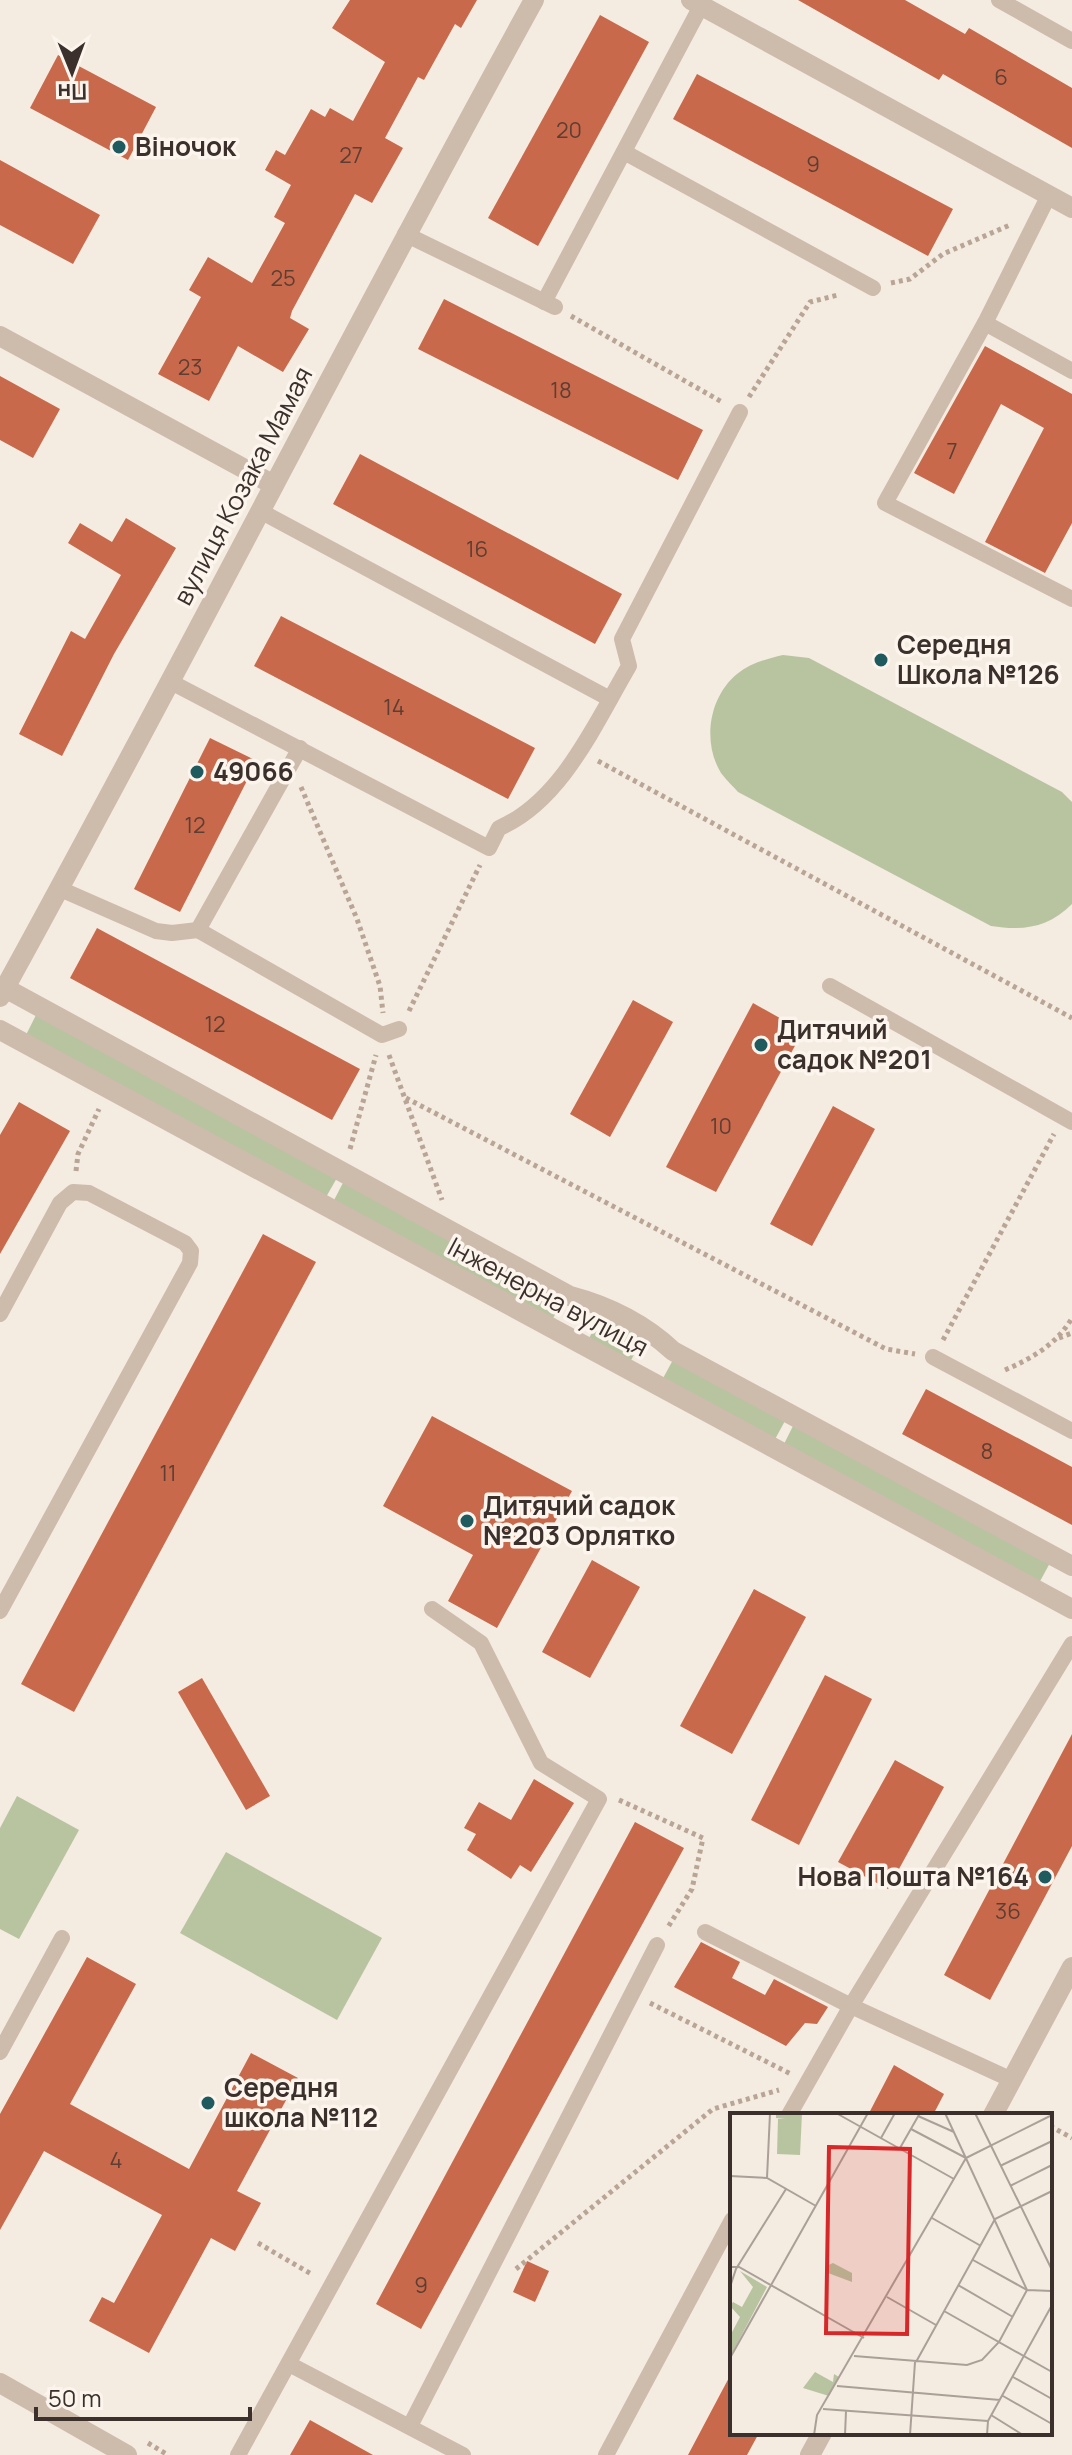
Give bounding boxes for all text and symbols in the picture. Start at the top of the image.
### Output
north arrow [32,32,112,112]
house number: 6 [994,62,1008,92]
text: Пн [57,77,87,107]
house number: 20 [556,115,582,145]
place label: Віночок [135,128,237,164]
marker: Віночок [110,138,128,156]
house number: 27 [339,140,363,170]
house number: 9 [806,149,820,179]
house number: 25 [270,263,296,293]
house number: 23 [178,352,202,382]
street label: вулиця Козака Мамая [164,360,320,611]
house number: 18 [550,375,572,405]
house number: 7 [946,436,958,466]
house number: 16 [466,534,488,564]
place label: Середня Школа №126 [897,626,1060,692]
marker: Середня Школа №126 [872,651,890,669]
house number: 14 [383,692,405,722]
place label: 49066 [213,753,294,789]
marker: 49066 [188,763,206,781]
house number: 12 [184,810,206,840]
house number: 12 [204,1009,226,1039]
place label: Дитячий садок №201 [777,1011,932,1077]
marker: Дитячий садок №201 [752,1036,770,1054]
house number: 10 [710,1111,732,1141]
street label: Інженерна вулиця [442,1228,655,1364]
house number: 8 [981,1436,993,1466]
house number: 11 [159,1458,177,1488]
place label: Дитячий садок №203 Орлятко [483,1487,676,1553]
marker: Дитячий садок №203 Орлятко [458,1512,476,1530]
place label: Нова Пошта №164 [798,1858,1029,1894]
marker: Нова Пошта №164 [1036,1868,1054,1886]
house number: 36 [995,1896,1021,1926]
place label: Середня школа №112 [224,2069,378,2135]
marker: Середня школа №112 [199,2094,217,2112]
inset map [730,2113,1052,2435]
house number: 4 [110,2145,122,2175]
house number: 9 [414,2270,428,2300]
scale bar [36,2371,250,2421]
text: 50 m [48,2381,102,2414]

